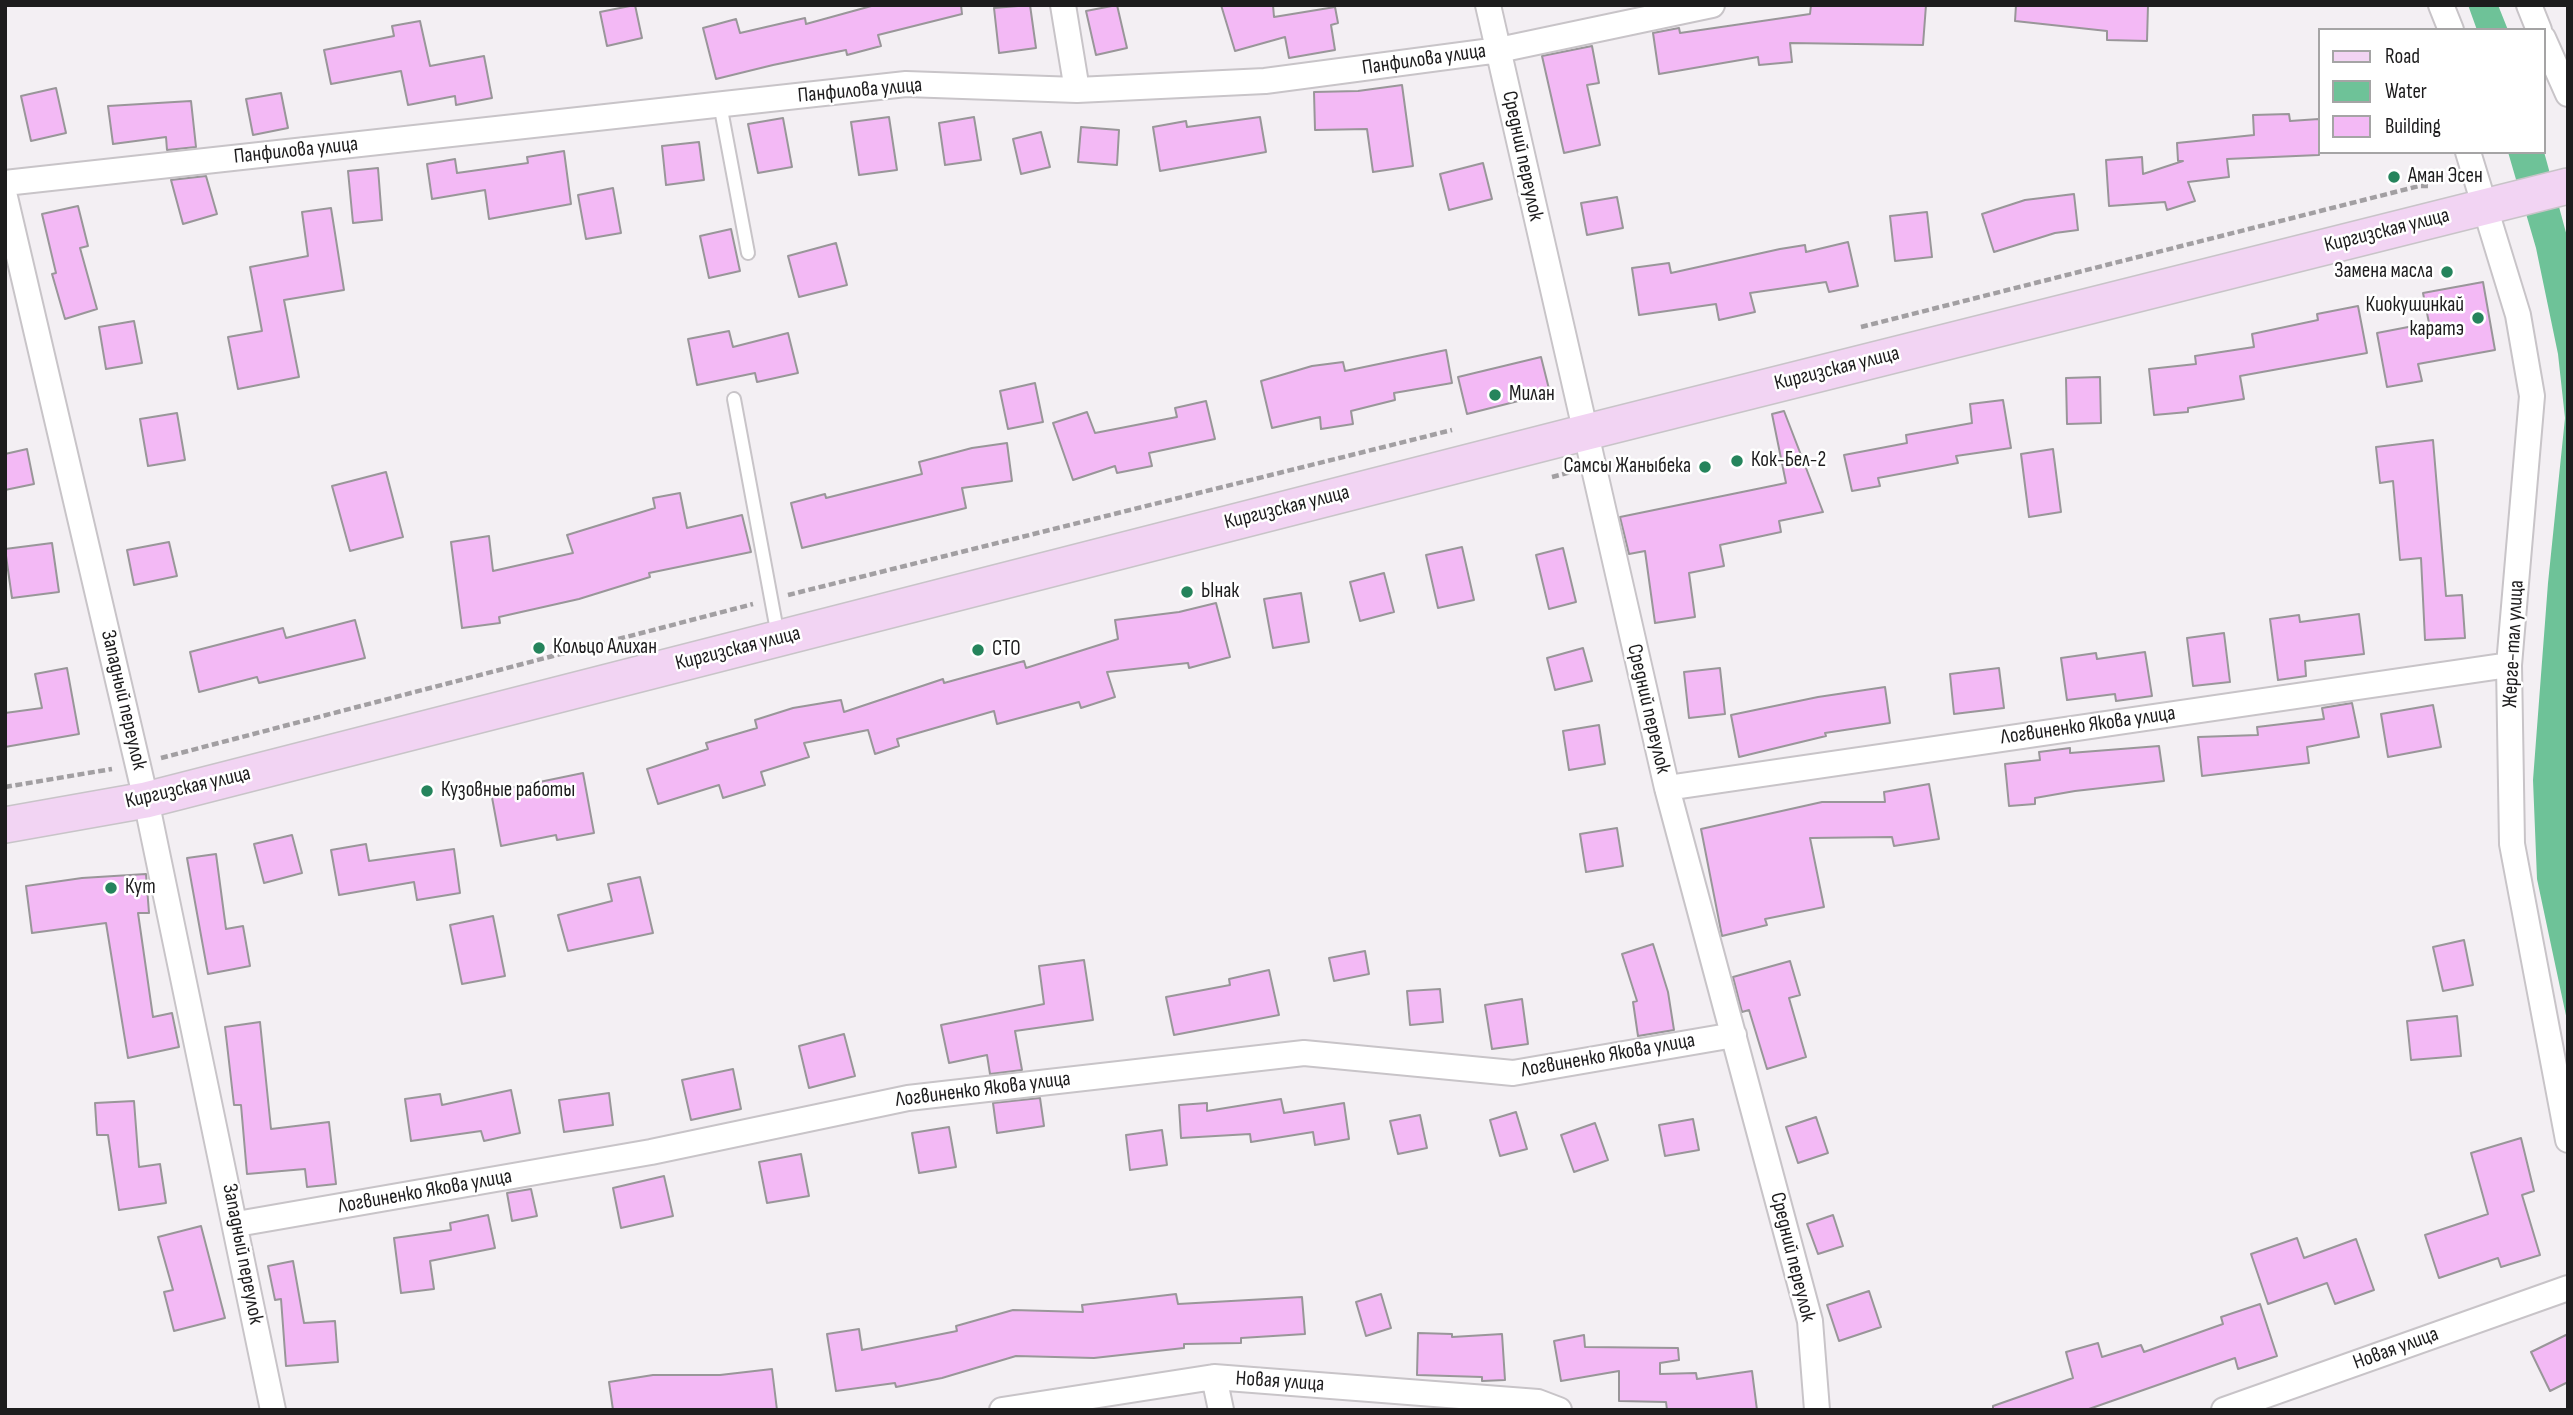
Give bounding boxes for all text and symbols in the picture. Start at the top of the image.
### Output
legend [2318,28,2545,154]
street label: Панфилова улица [1360,39,1488,81]
text: Road [2385,44,2420,69]
street label: Панфилова улица [797,73,923,109]
text: Water [2385,79,2427,104]
street label: Средний переулок [1496,89,1548,223]
text: Building [2385,114,2441,139]
street label: Панфилова улица [233,132,359,170]
place label: Аман Эсен [2408,164,2483,190]
marker: Аман Эсен [2386,169,2402,185]
street label: Киргизская улица [2322,203,2452,259]
place label: Замена масла [2334,259,2433,285]
marker: Замена масла [2439,264,2455,280]
place label: Киокушинкай каратэ [2366,293,2464,343]
marker: Киокушинкай каратэ [2470,310,2486,326]
street label: Киргизская улица [1772,341,1902,397]
place label: Милан [1509,382,1555,408]
marker: Милан [1487,387,1503,403]
place label: Кок-Бел-2 [1751,448,1826,474]
marker: Кок-Бел-2 [1729,453,1745,469]
place label: Самсы Жаныбека [1563,454,1691,480]
marker: Самсы Жаныбека [1697,459,1713,475]
street label: Киргизская улица [1222,480,1352,536]
place label: Ынак [1201,579,1239,605]
street label: Жерге-тал улица [2498,579,2530,709]
marker: Ынак [1179,584,1195,600]
street label: Киргизская улица [673,621,803,677]
street label: Западный переулок [95,628,151,772]
place label: Кольцо Алихан [553,635,657,661]
place label: СТО [992,637,1021,663]
marker: Кольцо Алихан [531,640,547,656]
marker: СТО [970,642,986,658]
street label: Средний переулок [1621,642,1675,776]
street label: Логвиненко Якова улица [1999,701,2177,751]
street label: Киргизская улица [123,761,253,815]
place label: Кузовные работы [441,778,575,804]
marker: Кузовные работы [419,783,435,799]
place label: Кут [125,875,156,901]
marker: Кут [103,880,119,896]
street label: Логвиненко Якова улица [1519,1028,1697,1084]
street label: Логвиненко Якова улица [894,1067,1072,1113]
street label: Логвиненко Якова улица [336,1164,514,1220]
street label: Западный переулок [216,1182,268,1326]
street label: Средний переулок [1764,1190,1820,1324]
street label: Новая улица [2350,1322,2442,1376]
street label: Новая улица [1235,1366,1325,1398]

